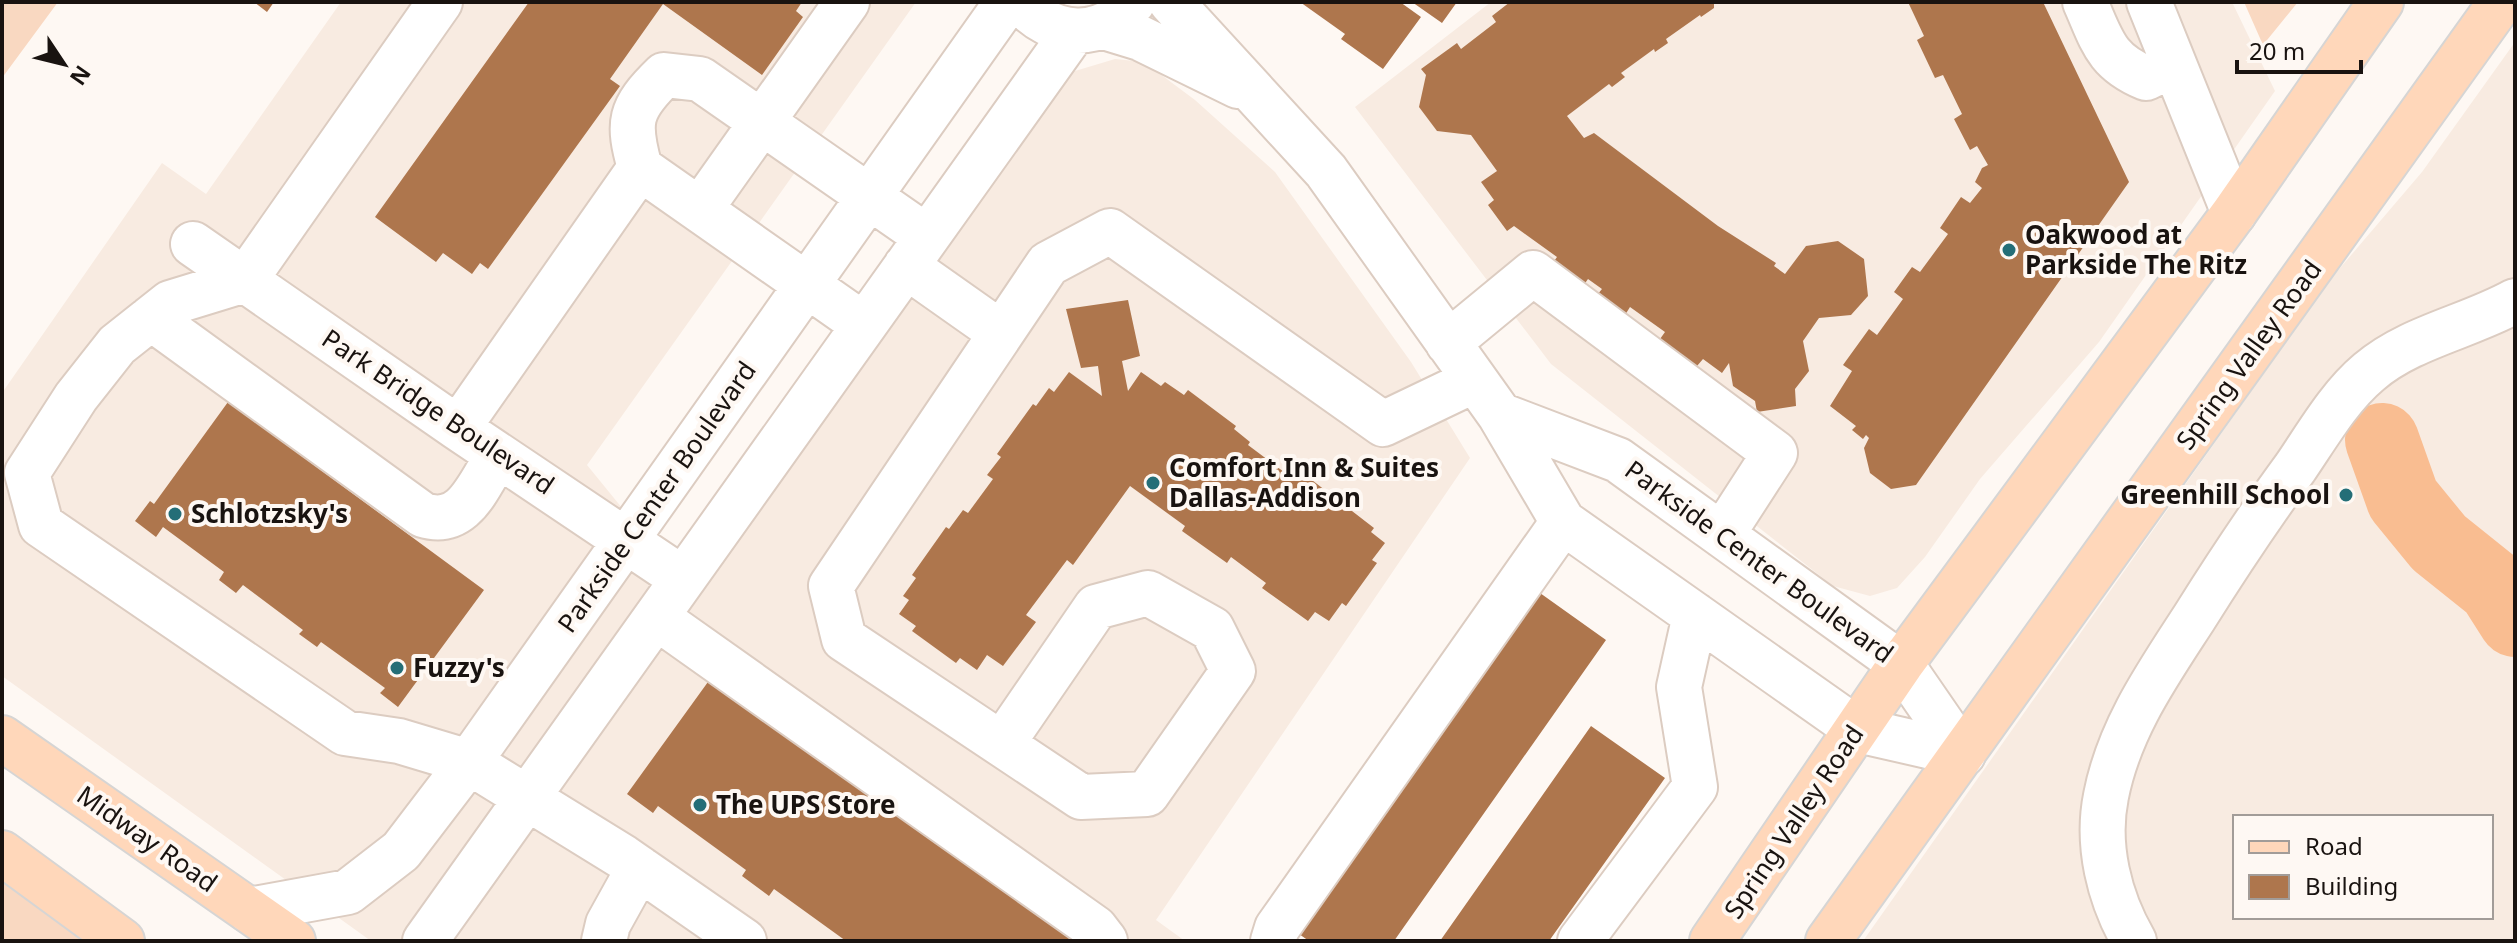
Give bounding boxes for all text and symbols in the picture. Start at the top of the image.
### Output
north arrow [24,24,104,104]
scale bar [2237,24,2361,74]
text: 20 m [2249,34,2305,67]
text: N [64,60,99,92]
place label: Oakwood at Parkside The Ritz [2025,216,2247,282]
marker: Oakwood at Parkside The Ritz [2000,241,2018,259]
street label: Spring Valley Road [2167,252,2329,457]
street label: Park Bridge Boulevard [315,320,562,502]
street label: Parkside Center Boulevard [549,353,764,639]
place label: Comfort Inn & Suites Dallas-Addison [1169,449,1439,515]
street label: Parkside Center Boulevard [1618,451,1901,671]
marker: Comfort Inn & Suites Dallas-Addison [1144,474,1162,492]
place label: Greenhill School [2120,476,2330,512]
marker: Greenhill School [2337,486,2355,504]
place label: Schlotzsky's [191,495,348,531]
marker: Schlotzsky's [166,505,184,523]
place label: Fuzzy's [413,649,505,685]
marker: Fuzzy's [388,659,406,677]
street label: Spring Valley Road [1715,718,1871,925]
street label: Midway Road [70,776,225,900]
place label: The UPS Store [716,786,896,822]
marker: The UPS Store [691,796,709,814]
legend [2233,815,2493,919]
text: Road [2305,829,2363,862]
text: Building [2305,869,2398,902]

